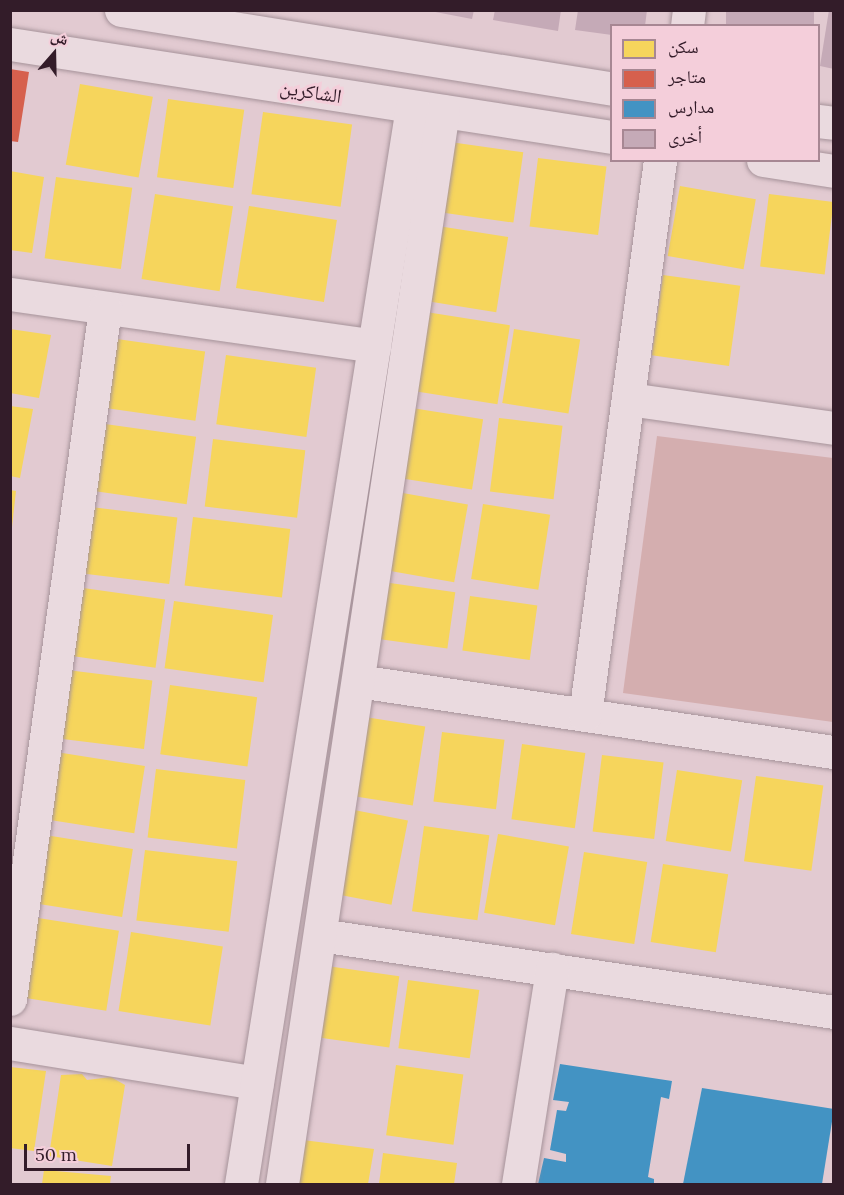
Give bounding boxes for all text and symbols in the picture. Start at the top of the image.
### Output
north arrow [24,24,84,84]
legend [610,24,820,162]
text: ش [49,25,72,49]
text: سكن [668,35,699,58]
text: متاجر [668,65,706,88]
street label: الشاكرين [278,74,344,108]
text: مدارس [668,95,714,118]
text: أخرى [668,125,702,148]
scale bar [27,1132,194,1170]
text: 50 m [35,1143,77,1166]

